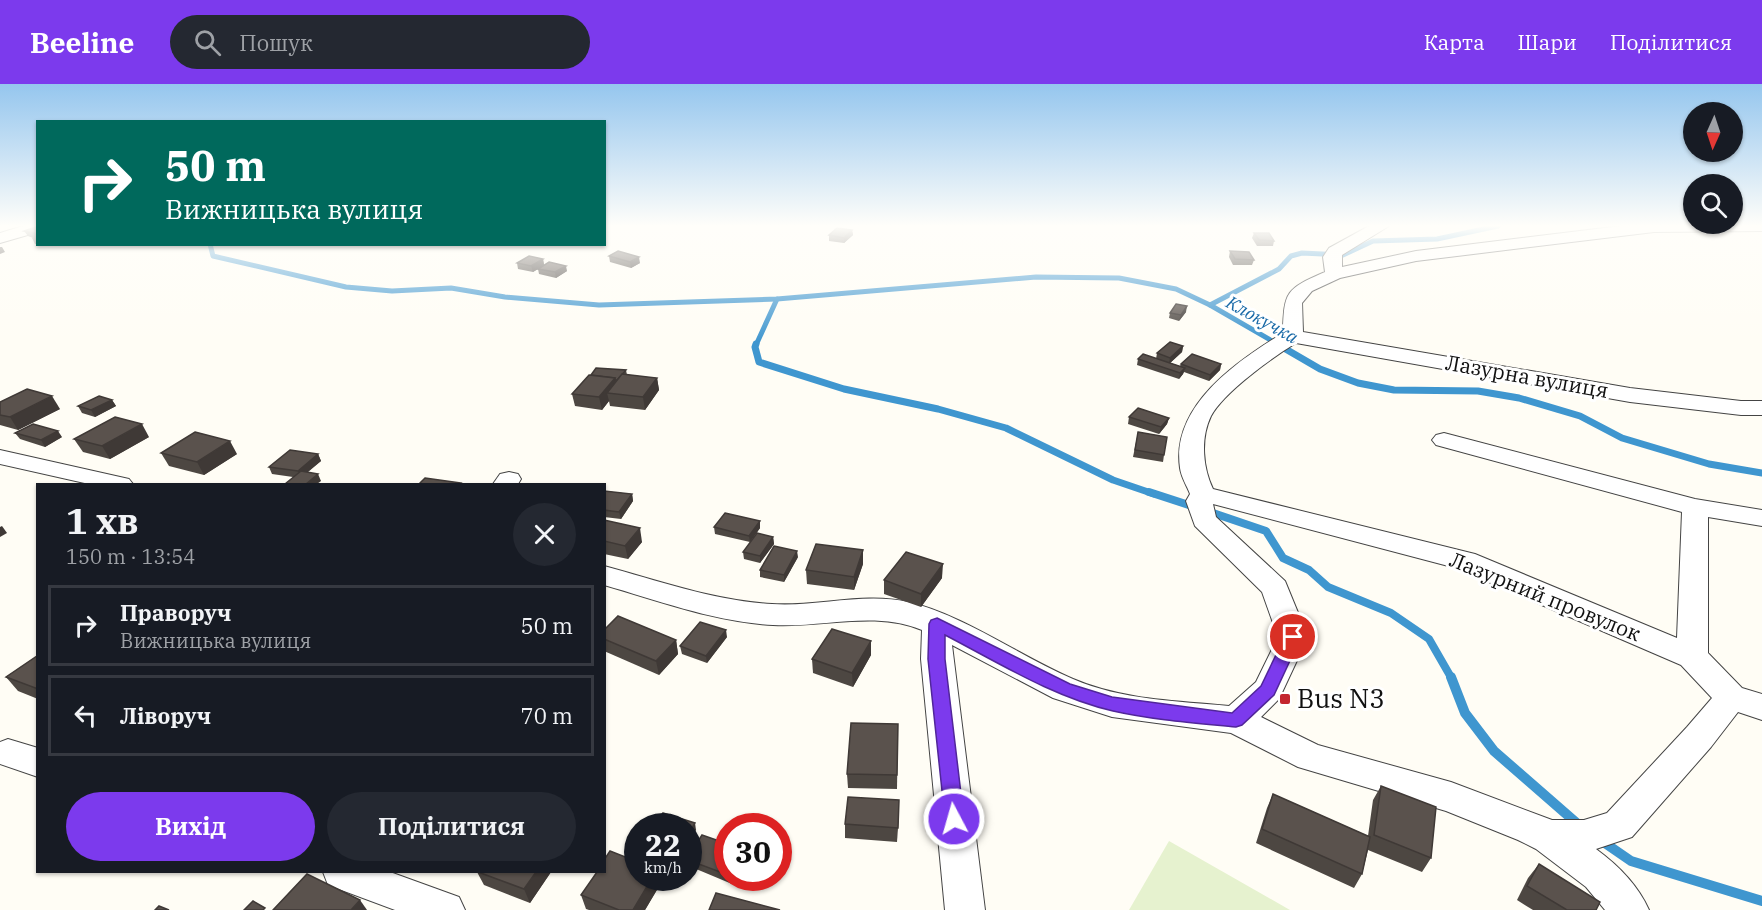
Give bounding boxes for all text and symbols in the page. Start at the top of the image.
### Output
search box [170,15,590,69]
text: Beeline [30,24,134,61]
icon: search [191,26,224,59]
text: Пошук [239,28,313,57]
text: Карта [1424,28,1485,56]
text: Шари [1518,28,1577,56]
text: Поділитися [1610,28,1732,56]
north arrow [1683,102,1743,162]
map controls [1683,102,1743,234]
text: 50 m [165,138,266,193]
icon: right [66,144,144,222]
button: search [1683,174,1743,234]
text: Вижницька вулиця [165,191,423,226]
water label: Клокучка [1221,290,1302,349]
street label: Лазурна вулиця [1444,348,1611,404]
text: 1 хв [66,497,139,544]
button: close [513,503,576,566]
text: 150 m · 13:54 [66,543,195,570]
street label: Лазурний провулок [1446,545,1645,647]
text: Праворуч [120,598,231,627]
icon: right [69,609,102,642]
text: 50 m [521,611,573,640]
pin [1267,611,1318,662]
icon: arrive [1276,620,1309,653]
text: Вижницька вулиця [120,627,311,654]
place label: Bus N3 [1297,681,1385,715]
marker: Bus N3 [1278,692,1292,706]
icon: left [69,699,102,732]
text: Ліворуч [120,701,211,730]
text: 70 m [521,701,573,730]
position arrow [922,787,986,851]
button: Вихід [66,792,315,861]
button: Поділитися [327,792,576,861]
speed limit sign: 30 [714,813,792,891]
text: 22 [645,825,681,864]
text: km/h [644,858,682,877]

